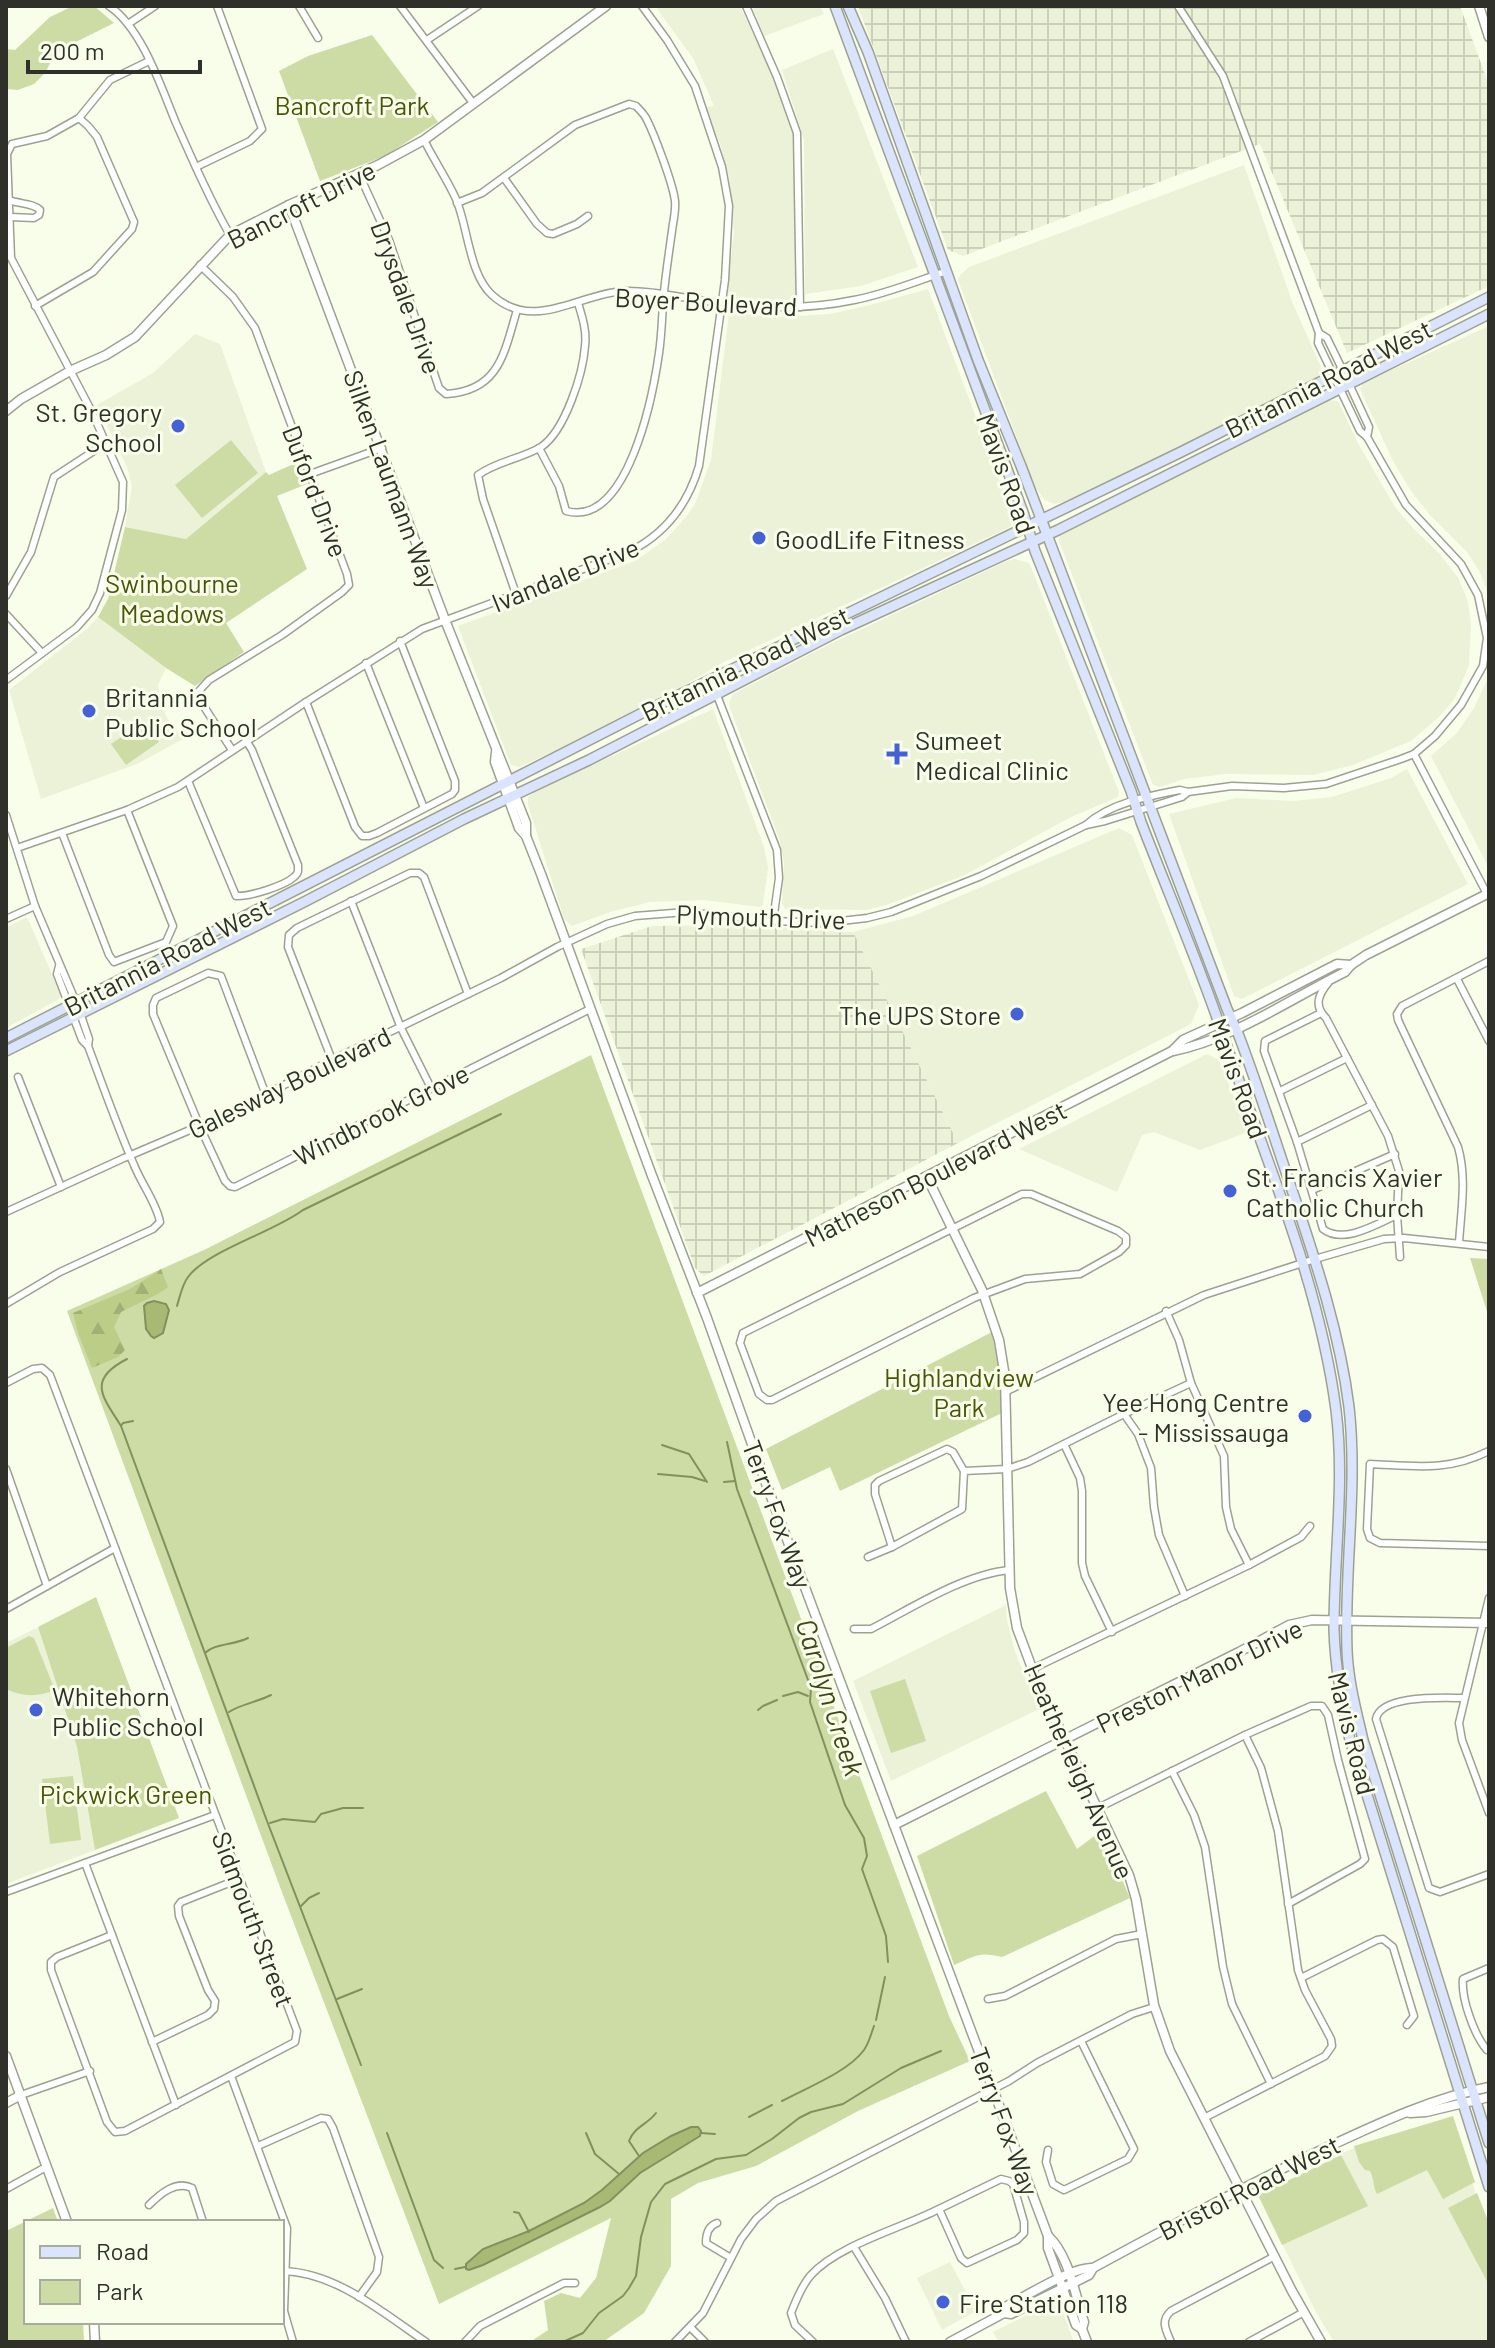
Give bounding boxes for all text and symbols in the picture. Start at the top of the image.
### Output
scale bar [28,24,200,74]
text: 200 m [40,36,105,65]
park label: Bancroft Park [274,89,430,120]
street label: Bancroft Drive [222,153,380,255]
street label: Drysdale Drive [365,216,449,378]
street label: Boyer Boulevard [614,281,798,321]
street label: Britannia Road West [1219,312,1437,444]
street label: Silken Laumann Way [338,366,446,592]
place label: St. Gregory School [36,396,162,457]
street label: Mavis Road [971,409,1043,537]
marker: St. Gregory School [169,417,187,435]
street label: Duford Drive [277,421,355,561]
place label: GoodLife Fitness [775,523,965,554]
marker: GoodLife Fitness [750,529,768,547]
street label: Ivandale Drive [487,530,643,618]
park label: Swinbourne Meadows [105,567,239,628]
street label: Britannia Road West [636,599,854,727]
place label: Britannia Public School [105,681,257,742]
marker: Britannia Public School [80,702,98,720]
place label: Sumeet Medical Clinic [915,724,1069,785]
marker: Sumeet Medical Clinic [886,743,908,765]
street label: Britannia Road West [58,890,276,1022]
street label: Plymouth Drive [676,898,846,934]
place label: The UPS Store [839,999,1001,1030]
marker: The UPS Store [1008,1005,1026,1023]
street label: Mavis Road [1203,1014,1275,1142]
street label: Galesway Boulevard [182,1019,396,1145]
street label: Windbrook Grove [288,1057,474,1171]
street label: Matheson Boulevard West [799,1093,1071,1253]
place label: St. Francis Xavier Catholic Church [1246,1161,1443,1222]
marker: St. Francis Xavier Catholic Church [1221,1182,1239,1200]
park label: Highlandview Park [884,1361,1034,1422]
place label: Yee Hong Centre - Mississauga [1102,1386,1289,1447]
marker: Yee Hong Centre - Mississauga [1296,1407,1314,1425]
street label: Terry Fox Way [737,1436,819,1592]
street label: Preston Manor Drive [1091,1612,1307,1738]
water label: Carolyn Creek [790,1614,873,1780]
street label: Heatherleigh Avenue [1019,1658,1141,1884]
street label: Mavis Road [1323,1668,1383,1798]
place label: Whitehorn Public School [52,1680,204,1741]
marker: Whitehorn Public School [27,1701,45,1719]
park label: Pickwick Green [40,1778,212,1809]
street label: Sidmouth Street [206,1827,302,2011]
street label: Terry Fox Way [964,2043,1046,2199]
street label: Bristol Road West [1153,2128,1345,2246]
legend [24,2220,284,2324]
text: Road [96,2236,149,2265]
text: Park [96,2276,143,2305]
place label: Fire Station 118 [959,2287,1128,2318]
marker: Fire Station 118 [934,2293,952,2311]

